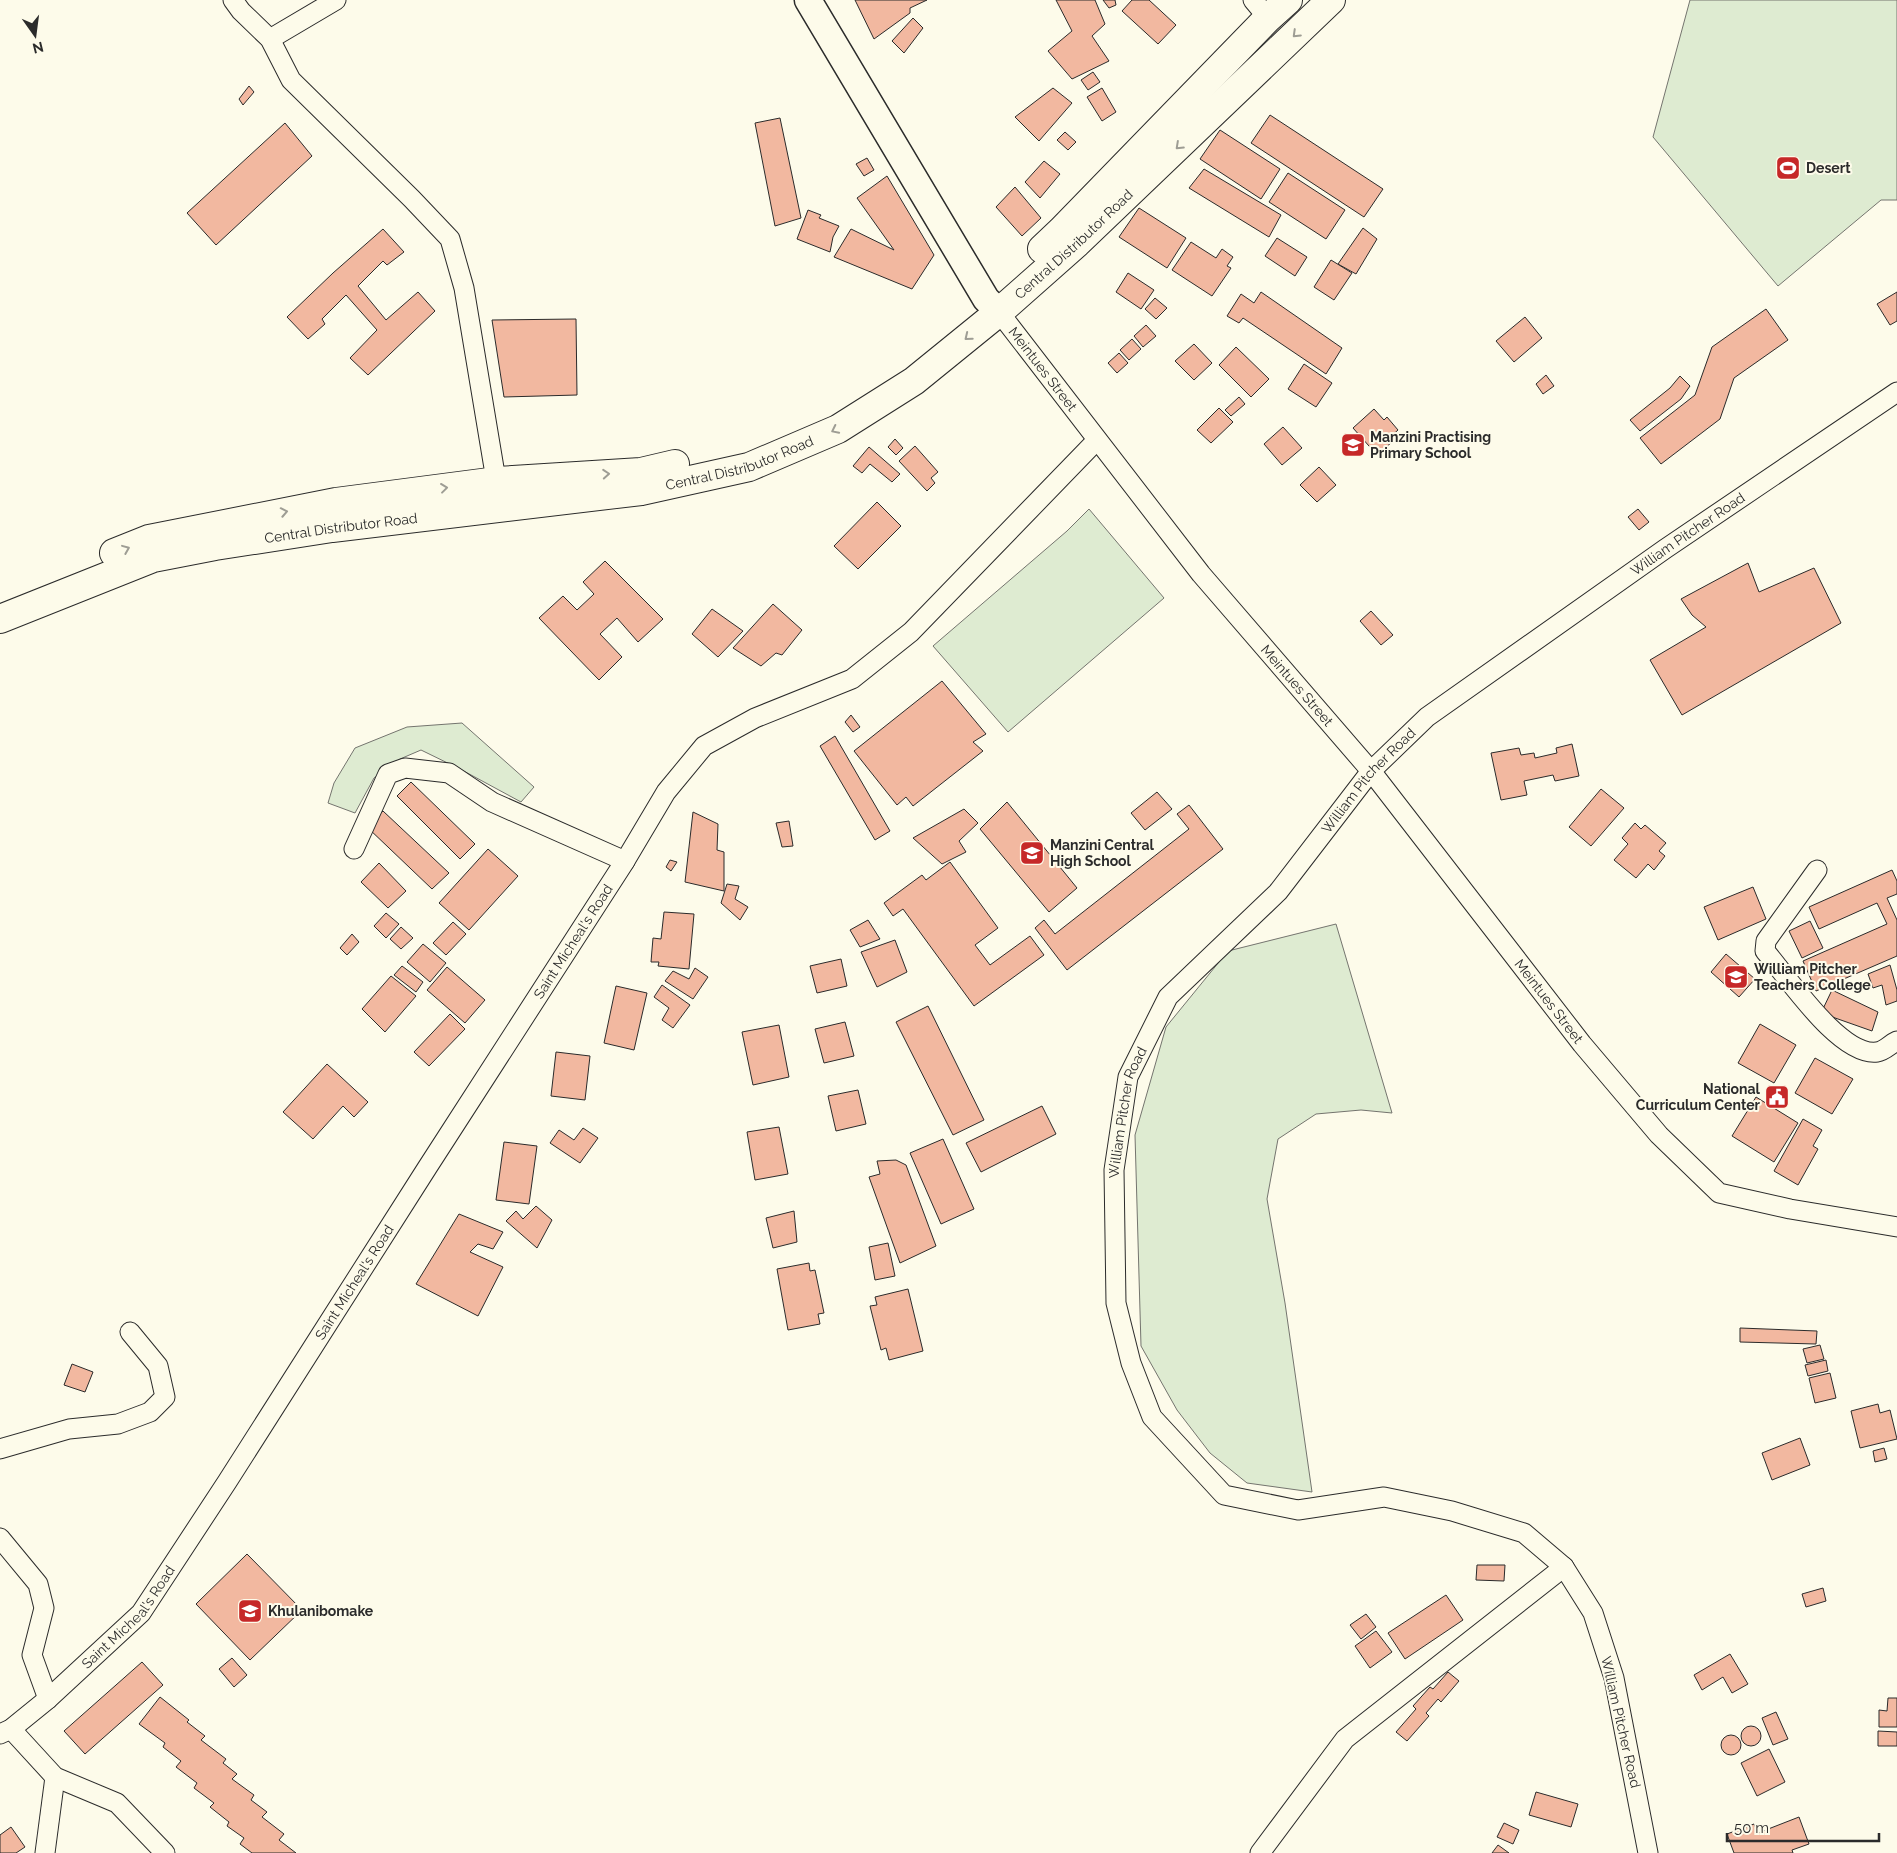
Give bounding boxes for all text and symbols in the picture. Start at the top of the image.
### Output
north arrow [10,10,60,60]
one-way arrow [1293,28,1302,37]
text: N [31,39,45,57]
one-way arrow [1176,140,1185,149]
sports icon: Desert [1775,155,1801,181]
place label: Desert [1806,160,1851,176]
street label: Central Distributor Road [1011,186,1136,302]
street label: Meintues Street [1005,324,1081,415]
one-way arrow [964,332,973,341]
one-way arrow [831,424,840,434]
place label: Manzini Practising Primary School [1370,429,1491,461]
school or university icon: Manzini Practising Primary School [1340,432,1366,458]
street label: Central Distributor Road [664,433,816,493]
one-way arrow [602,469,610,480]
one-way arrow [441,483,449,494]
street label: William Pitcher Road [1627,489,1748,579]
one-way arrow [279,508,288,518]
street label: Central Distributor Road [263,510,418,546]
one-way arrow [121,544,130,555]
street label: Meintues Street [1258,642,1337,729]
street label: William Pitcher Road [1318,725,1419,836]
place label: Manzini Central High School [1050,837,1155,869]
school or university icon: Manzini Central High School [1019,840,1045,866]
street label: Saint Micheal's Road [530,881,616,1002]
street label: Meintues Street [1511,956,1587,1047]
place label: William Pitcher Teachers College [1754,961,1871,993]
school or university icon: William Pitcher Teachers College [1723,964,1749,990]
street label: William Pitcher Road [1106,1044,1150,1178]
place label: National Curriculum Center [1636,1081,1761,1113]
public building icon: National Curriculum Center [1764,1084,1790,1110]
street label: Saint Micheal's Road [312,1222,397,1343]
street label: Saint Micheal's Road [78,1563,178,1672]
school or university icon: Khulanibomake [237,1598,263,1624]
place label: Khulanibomake [268,1603,374,1619]
street label: William Pitcher Road [1598,1655,1644,1789]
scale bar [1727,1810,1880,1842]
text: 50 m [1734,1819,1769,1837]

